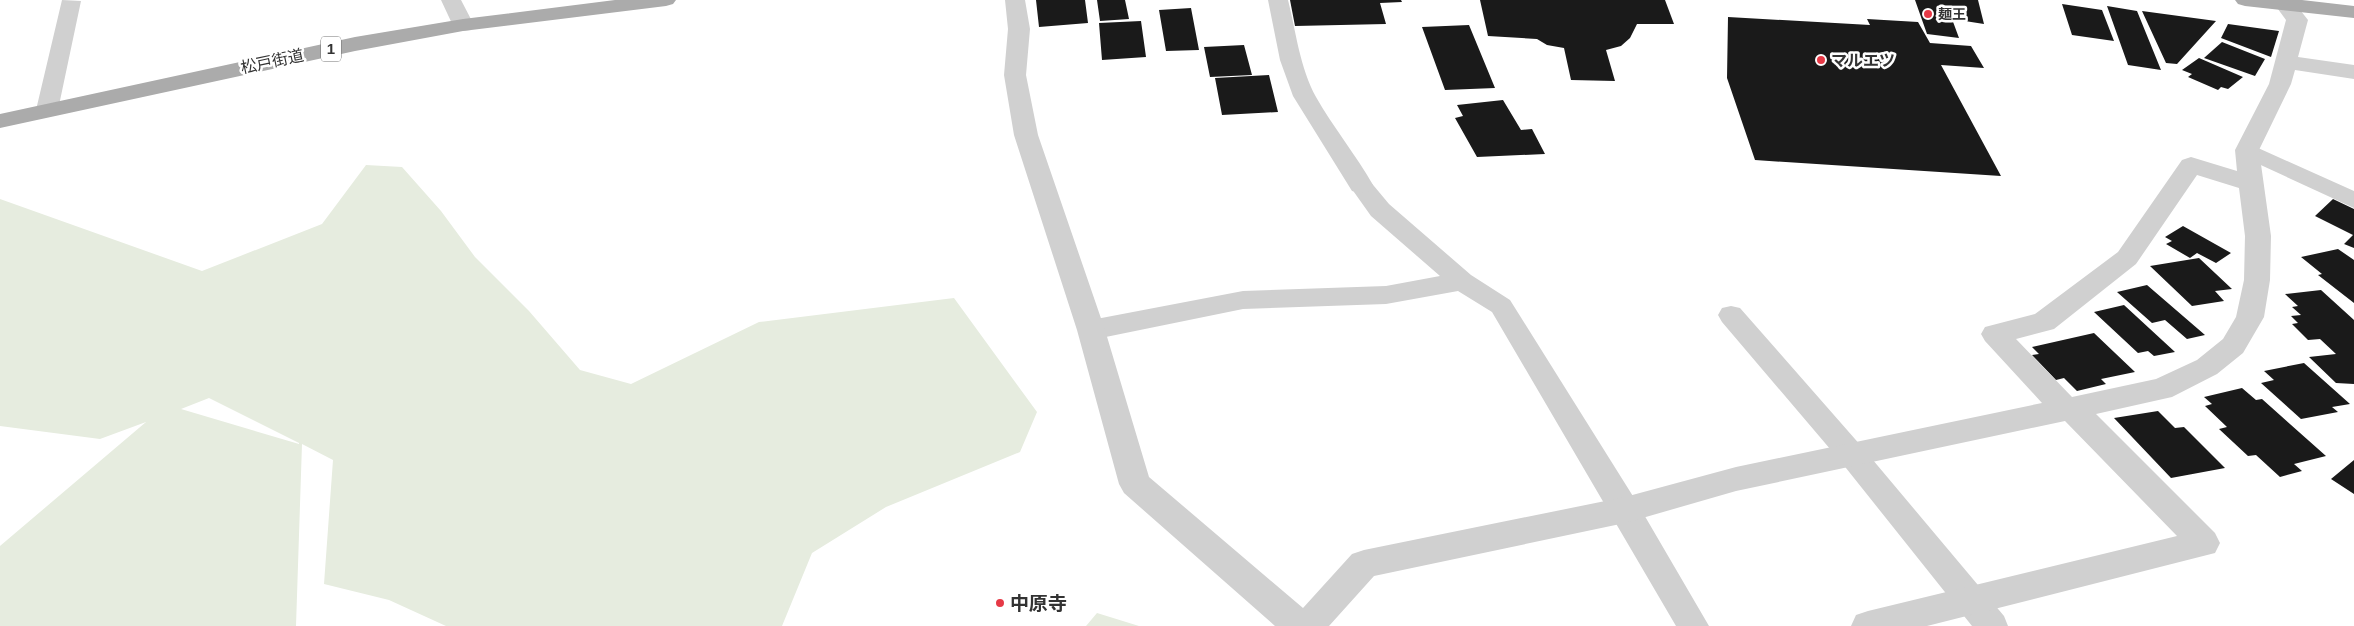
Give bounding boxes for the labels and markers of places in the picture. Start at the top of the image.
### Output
place label: 麺王 [1938,6,1966,22]
marker: 麺王 [1922,8,1934,20]
place label: マルエツ [1831,52,1895,69]
marker: マルエツ [1815,54,1827,66]
place label: 中原寺 [1010,593,1067,614]
marker: 中原寺 [994,597,1006,609]

